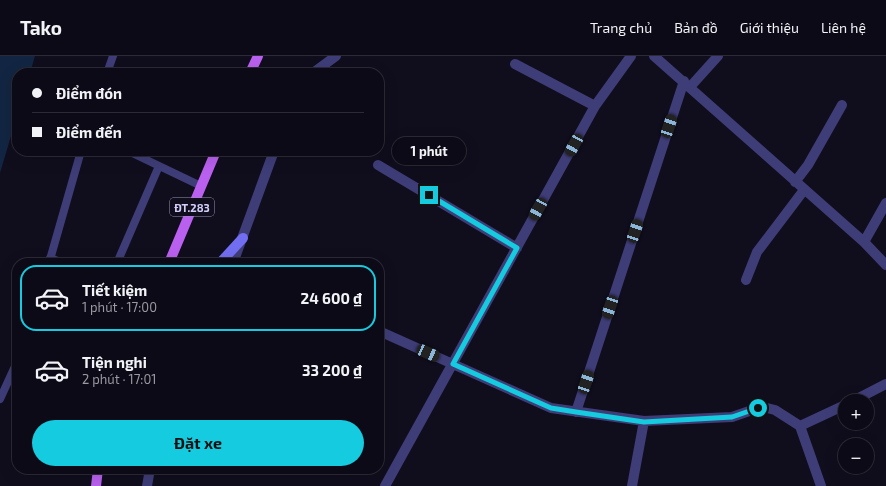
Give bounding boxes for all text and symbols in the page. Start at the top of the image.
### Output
text: Tako [20,16,62,39]
text: Trang chủ [590,19,652,36]
text: Bản đồ [674,19,718,36]
text: Giới thiệu [740,19,799,36]
text: Liên hệ [821,19,866,36]
text: Điểm đón [56,84,122,102]
car [660,113,678,139]
text: Điểm đến [56,123,122,141]
car [563,132,585,158]
callout: 1 phút [392,137,466,165]
text: 1 phút [410,143,448,159]
route end [420,186,438,204]
car [527,196,549,222]
road number: ĐT.283 [170,198,214,216]
car [626,218,644,244]
icon: car [34,280,70,316]
text: Tiết kiệm [82,281,147,299]
text: 24 600 ₫ [301,289,362,307]
car [601,294,619,320]
text: 1 phút · 17:00 [82,299,157,315]
car [415,343,441,363]
icon: car [34,352,70,388]
text: Tiện nghi [82,353,147,371]
text: 33 200 ₫ [302,361,362,379]
car [577,369,595,395]
text: 2 phút · 17:01 [82,371,156,387]
map controls [838,394,874,474]
button: + [838,394,874,430]
route start [749,399,767,417]
button: Đặt xe [32,420,364,466]
button: − [838,438,874,474]

